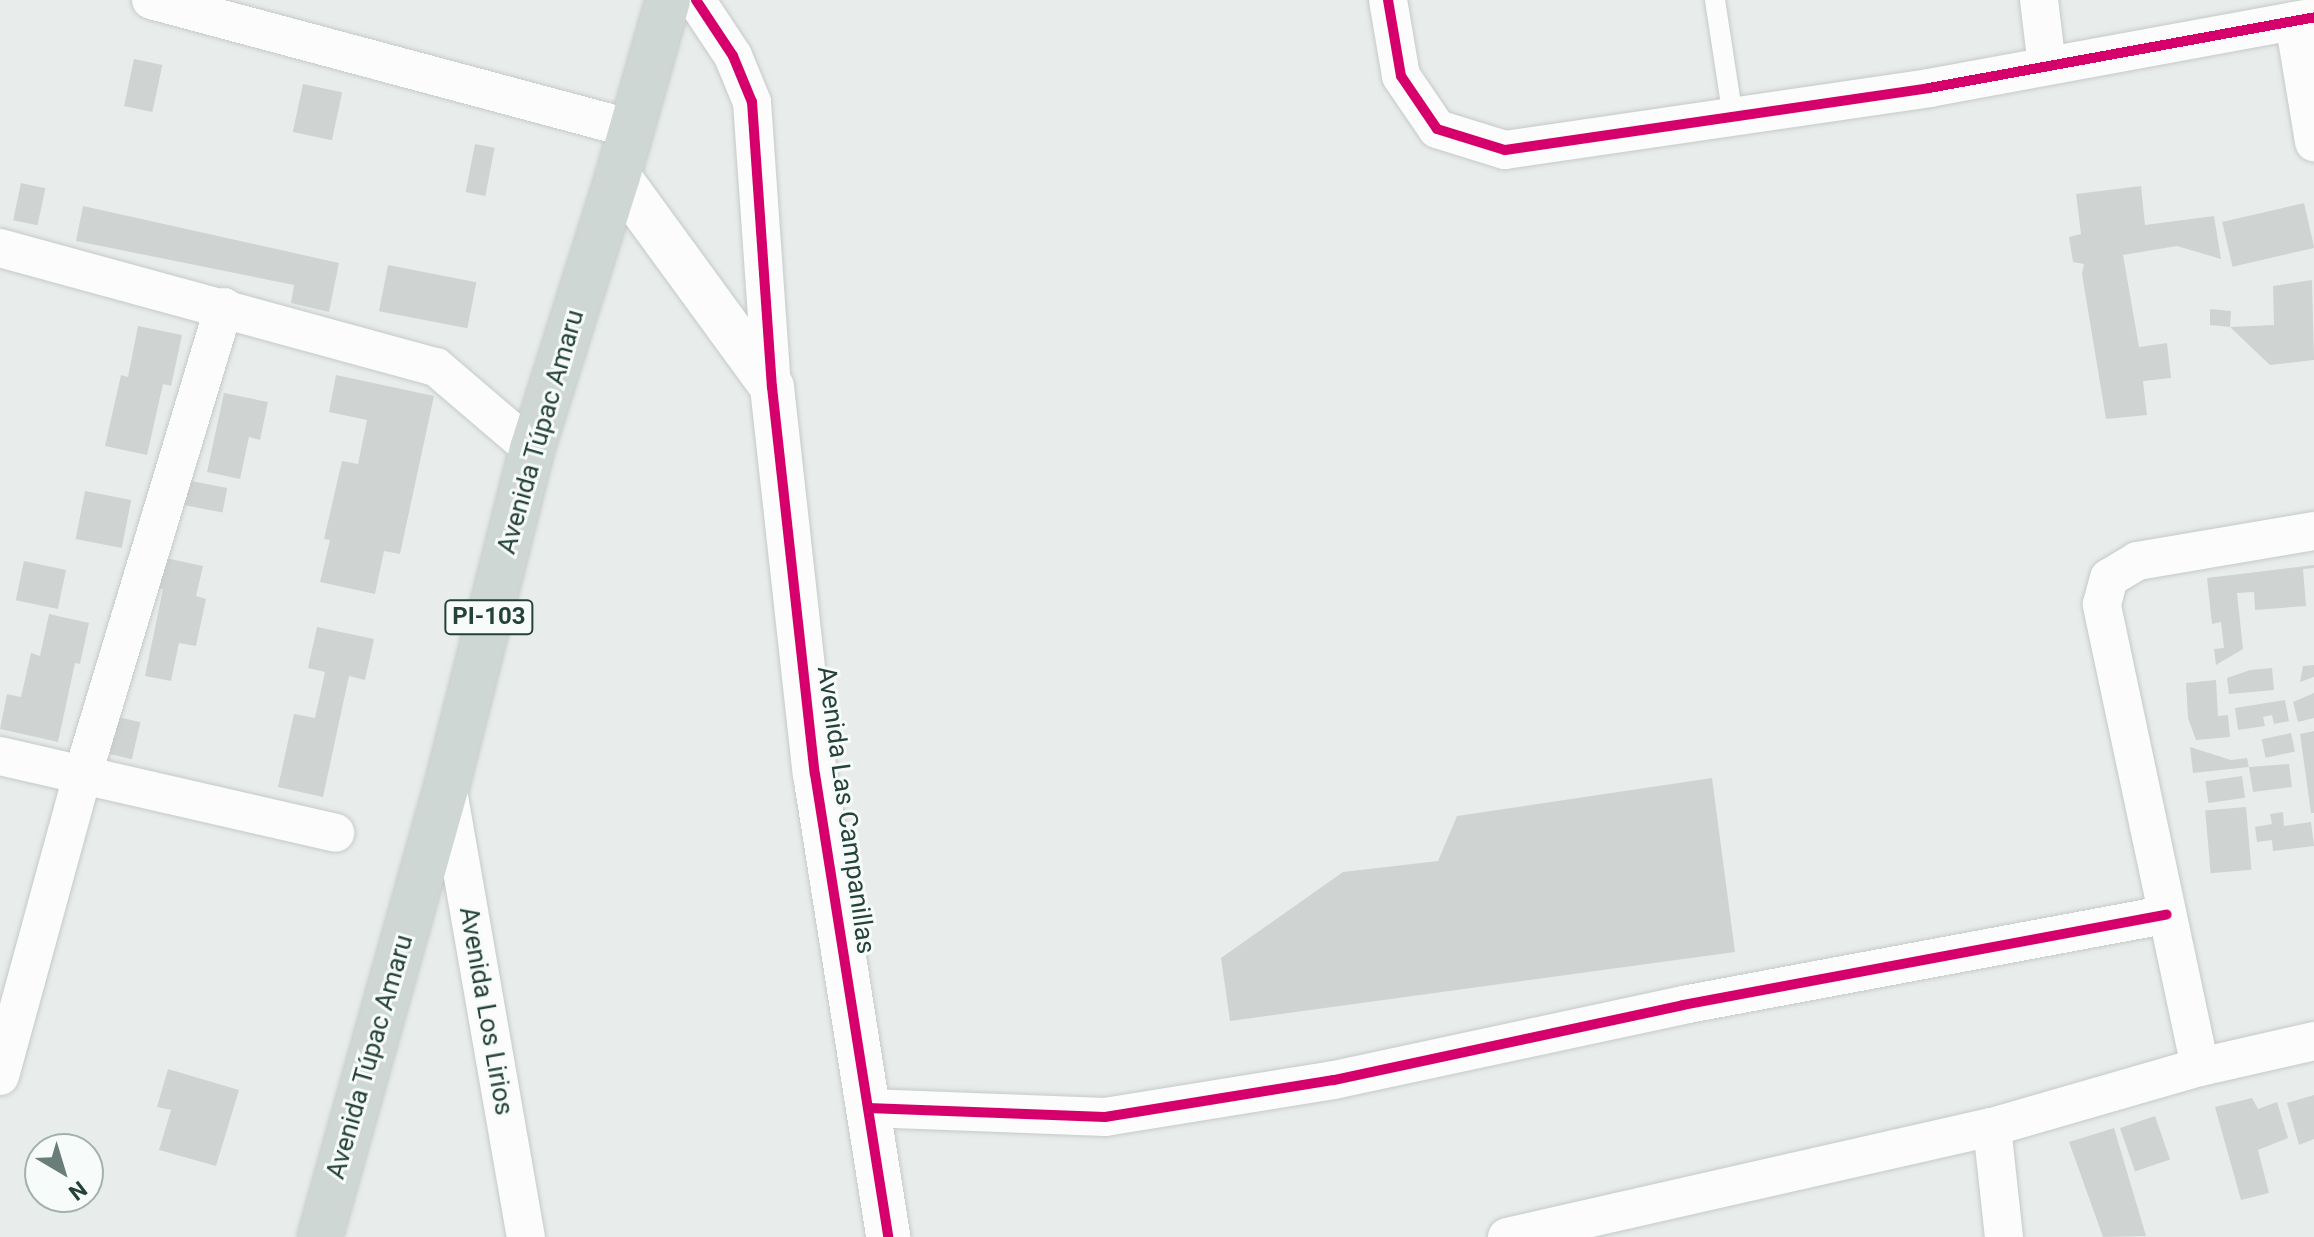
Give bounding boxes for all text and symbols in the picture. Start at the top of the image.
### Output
street label: Avenida Túpac Amaru [491,306,591,558]
road number: PI-103 [443,597,535,637]
street label: Avenida Las Campanillas [810,664,882,956]
street label: Avenida Los Lirios [452,904,520,1118]
street label: Avenida Túpac Amaru [320,931,420,1183]
north arrow [24,1133,104,1213]
text: N [64,1176,92,1205]

